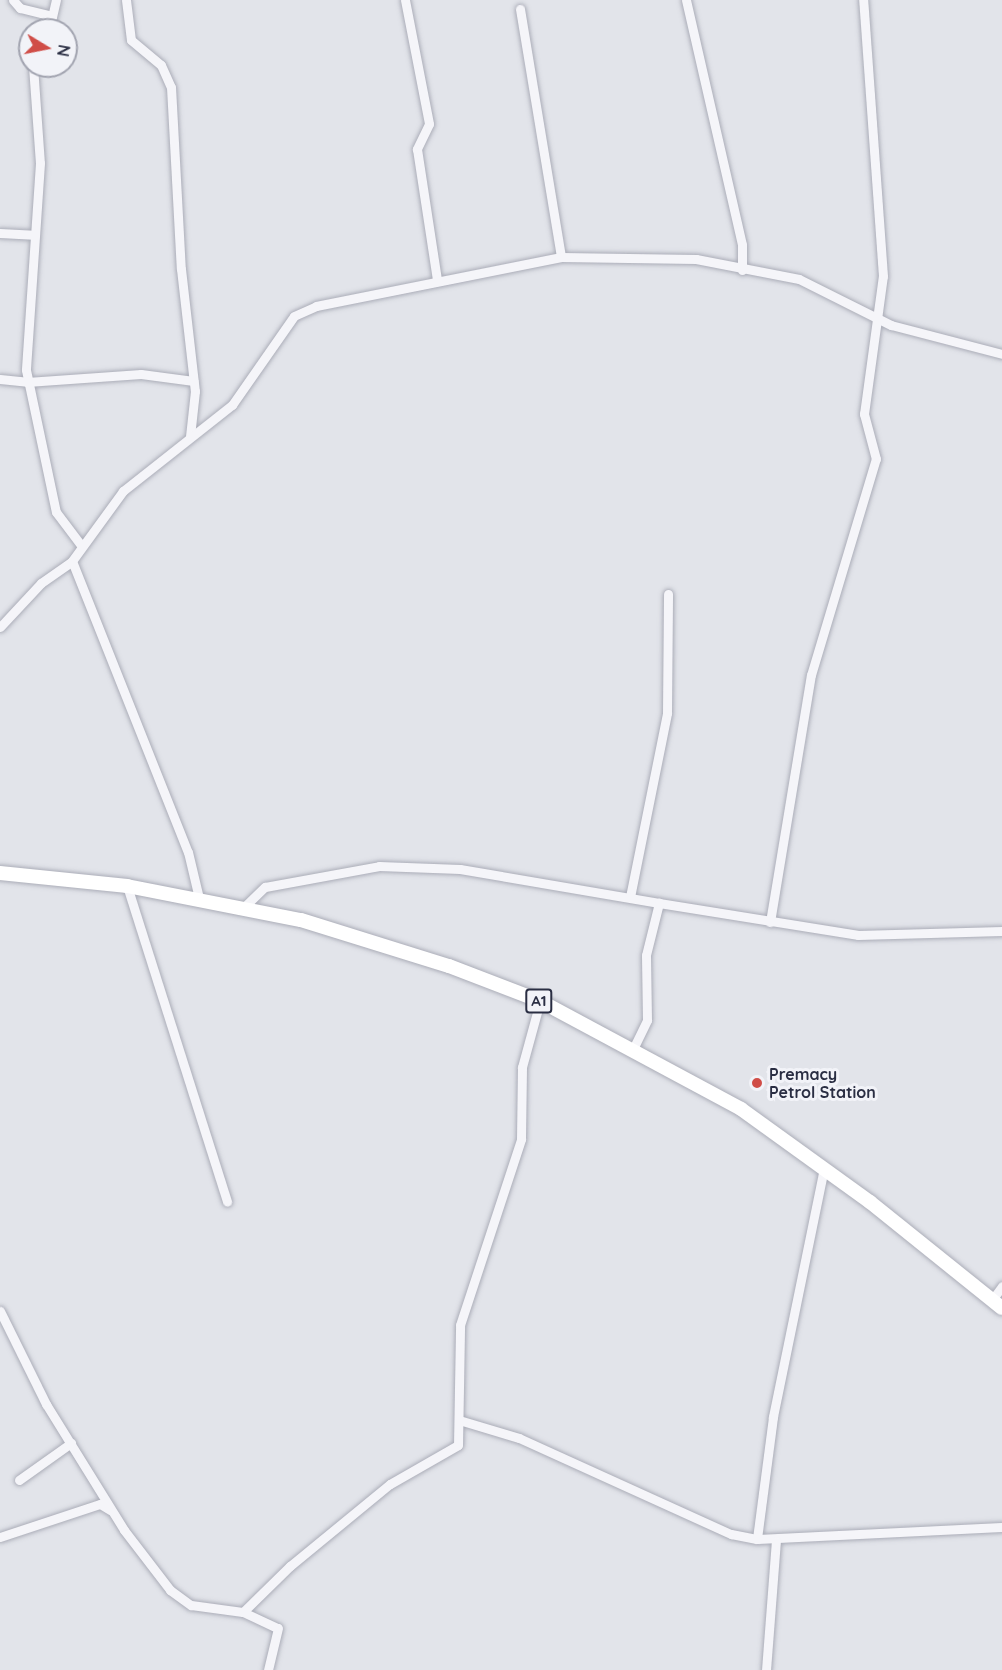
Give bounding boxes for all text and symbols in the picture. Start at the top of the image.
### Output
north arrow [18,18,78,78]
text: N [53,43,75,58]
road number: A1 [524,989,554,1013]
place label: Premacy Petrol Station [769,1064,876,1102]
marker: Premacy Petrol Station [750,1076,764,1090]

